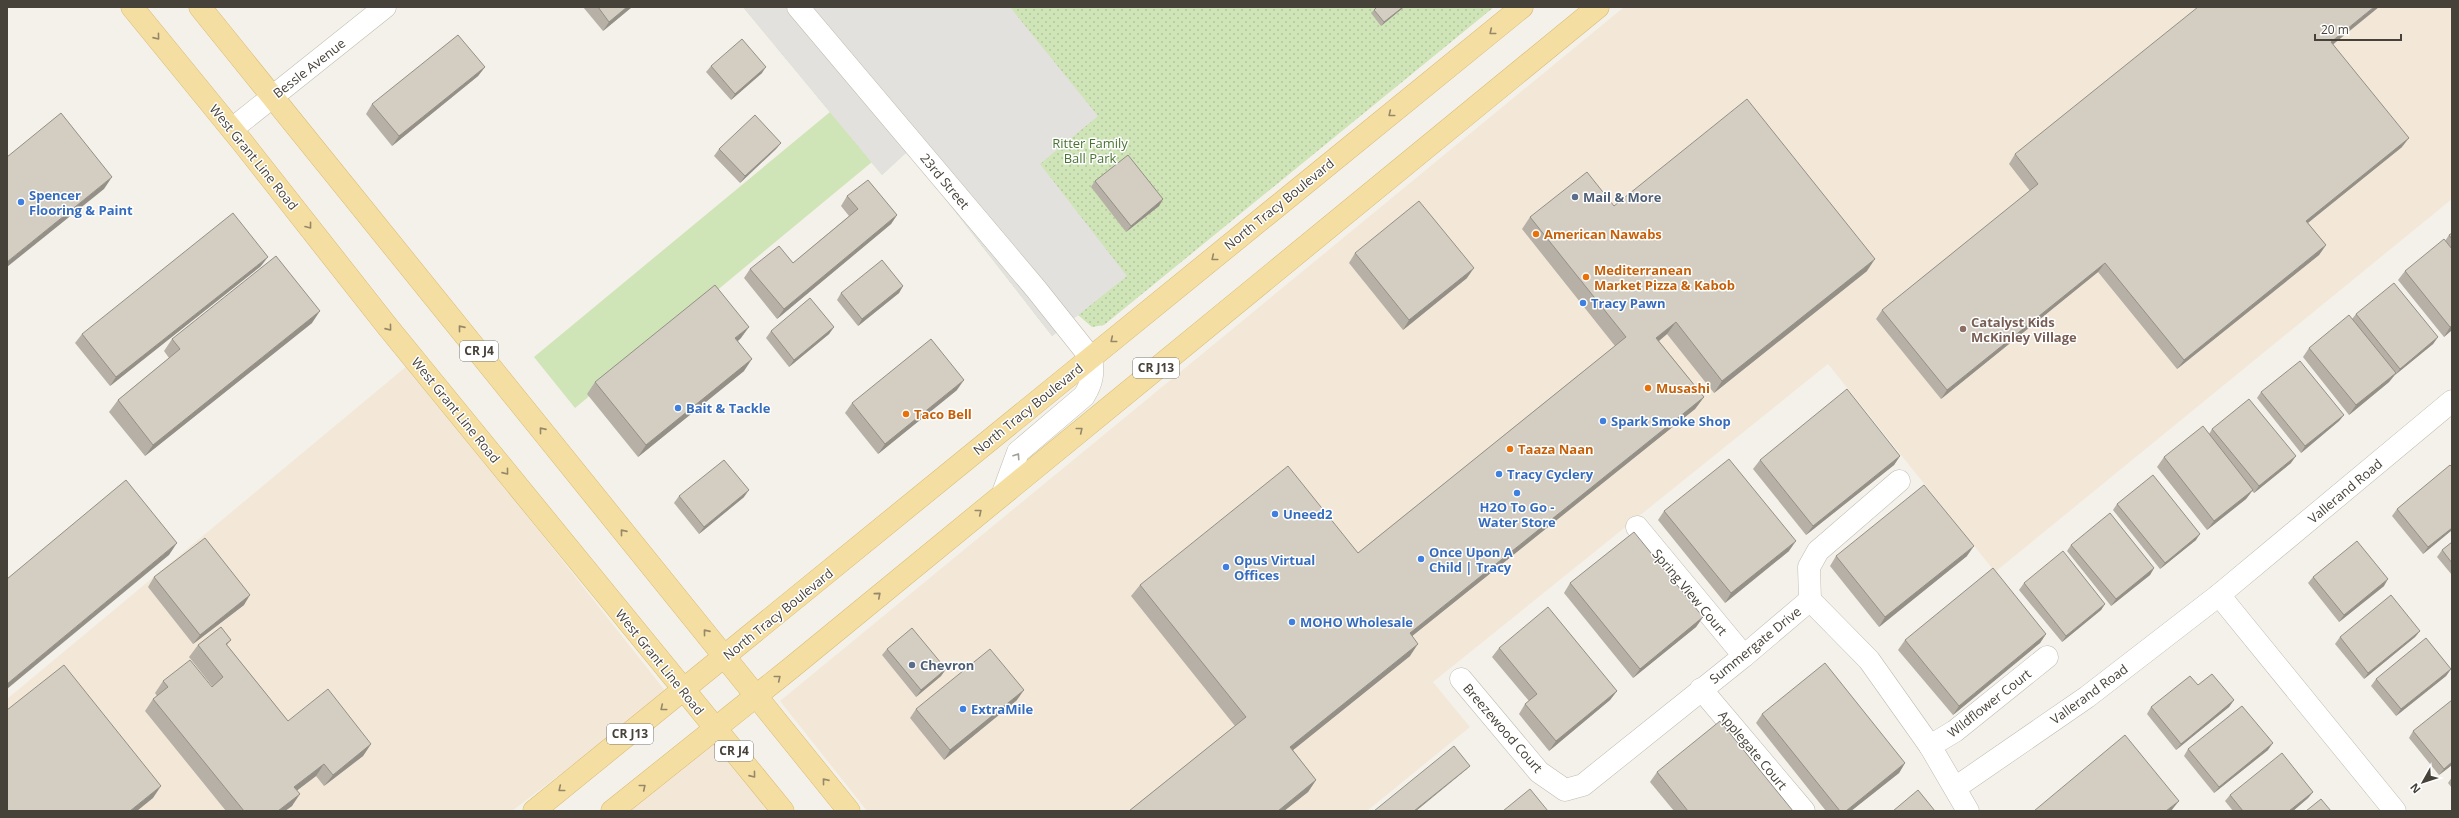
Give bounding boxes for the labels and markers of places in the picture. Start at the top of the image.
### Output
place label: Spencer Flooring & Paint [29,186,133,219]
place label: Mail & More [1583,188,1662,206]
marker: Mail & More [1570,192,1580,202]
marker: Spencer Flooring & Paint [16,197,26,207]
place label: American Nawabs [1544,225,1662,243]
marker: American Nawabs [1531,229,1541,239]
place label: Mediterranean Market Pizza & Kabob [1594,261,1735,294]
marker: Mediterranean Market Pizza & Kabob [1581,272,1591,282]
place label: Tracy Pawn [1591,294,1665,312]
marker: Tracy Pawn [1578,298,1588,308]
place label: Catalyst Kids McKinley Village [1971,313,2077,346]
marker: Catalyst Kids McKinley Village [1958,324,1968,334]
place label: Musashi [1656,379,1710,397]
marker: Musashi [1643,383,1653,393]
place label: Bait & Tackle [686,399,771,417]
marker: Bait & Tackle [673,403,683,413]
place label: Taco Bell [914,405,972,423]
marker: Taco Bell [901,409,911,419]
place label: Spark Smoke Shop [1611,412,1731,430]
marker: Spark Smoke Shop [1598,416,1608,426]
place label: Taaza Naan [1518,440,1594,458]
marker: Taaza Naan [1505,444,1515,454]
place label: Tracy Cyclery [1507,465,1594,483]
marker: Tracy Cyclery [1494,469,1504,479]
marker: H2O To Go - Water Store [1512,488,1522,498]
place label: H2O To Go - Water Store [1478,498,1556,531]
place label: Uneed2 [1283,505,1333,523]
marker: Uneed2 [1270,509,1280,519]
place label: Once Upon A Child | Tracy [1429,543,1513,576]
place label: Opus Virtual Offices [1234,551,1315,584]
marker: Once Upon A Child | Tracy [1416,554,1426,564]
marker: Opus Virtual Offices [1221,562,1231,572]
place label: MOHO Wholesale [1300,613,1413,631]
marker: MOHO Wholesale [1287,617,1297,627]
place label: Chevron [920,656,974,674]
marker: Chevron [907,660,917,670]
place label: ExtraMile [971,700,1033,718]
marker: ExtraMile [958,704,968,714]

